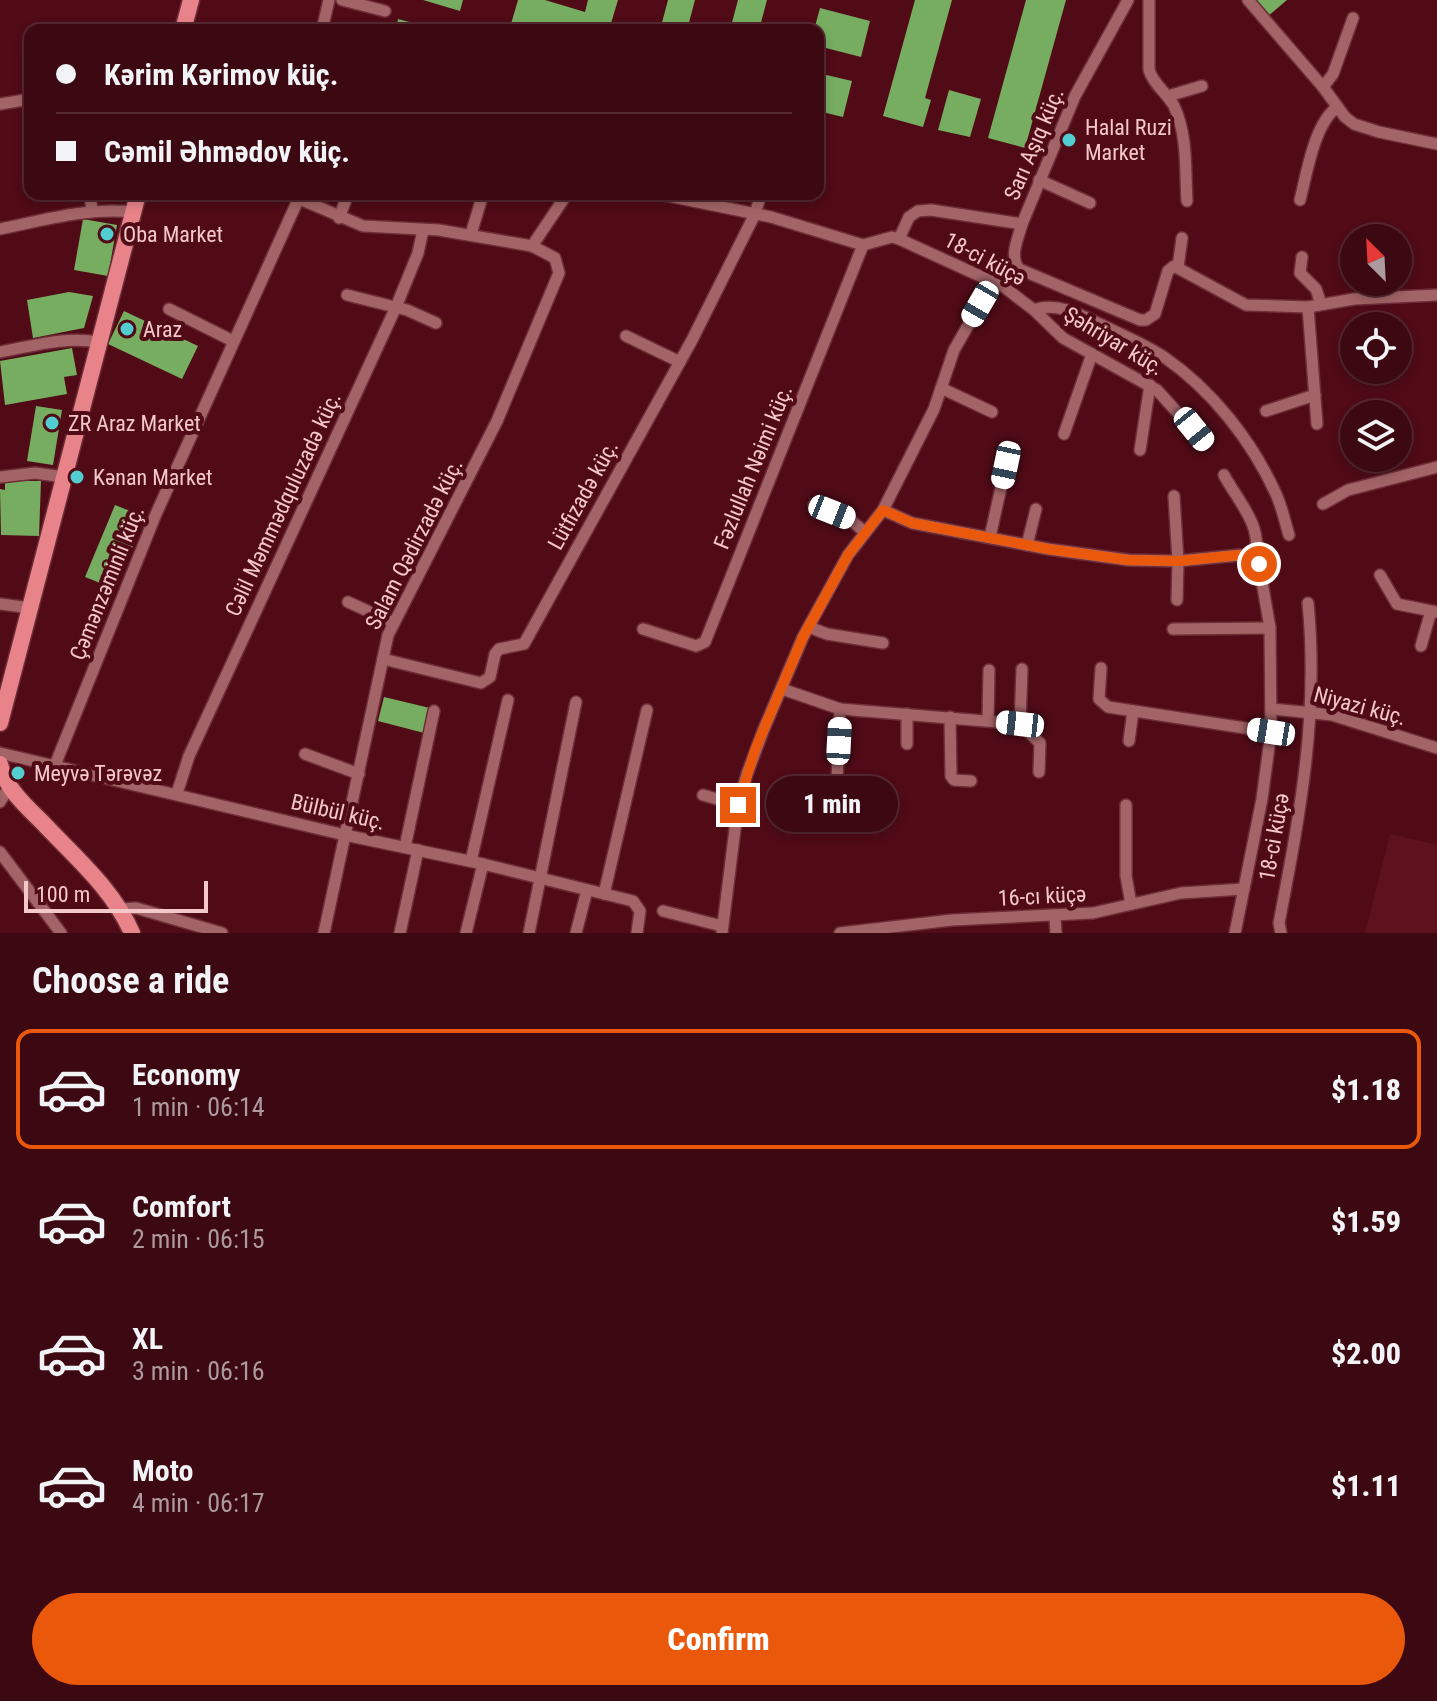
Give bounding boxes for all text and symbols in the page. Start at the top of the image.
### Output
text: Kərim Kərimov küç. [104,57,338,92]
street label: Sarı Aşıq küç. [999,84,1069,204]
place label: Halal Ruzi Market [1085,115,1172,165]
marker: Halal Ruzi Market [1060,131,1078,149]
text: Cəmil Əhmədov küç. [104,134,350,169]
place label: Oba Market [123,222,223,247]
north arrow [1340,224,1412,296]
map controls [1340,224,1412,472]
marker: Oba Market [98,225,116,243]
street label: 18-ci küçə [940,227,1030,291]
car [958,277,1002,331]
street label: Şəhriyar küç. [1060,301,1168,381]
button: locate [1340,312,1412,384]
place label: Araz [143,317,182,342]
marker: Araz [118,320,136,338]
street label: Fəzlullah Nəimi küç. [709,381,797,553]
street label: Cəlil Məmmədquluzadə küç. [220,388,346,620]
button: layers [1340,400,1412,472]
car [1170,403,1218,455]
place label: ZR Araz Market [68,411,201,436]
marker: ZR Araz Market [43,414,61,432]
street label: Lütfizadə küç. [543,436,623,554]
car [989,439,1023,491]
street label: Salam Qədirzadə küç. [360,454,468,634]
place label: Kənan Market [93,465,213,490]
marker: Kənan Market [68,468,86,486]
car [805,492,859,532]
street label: Çəmənzəminli küç. [65,502,149,664]
route start [1241,546,1277,582]
street label: Niyazi küç. [1311,682,1409,730]
car [995,710,1045,738]
car [826,716,852,766]
car [1245,716,1297,748]
place label: Meyvə Tərəvəz [34,761,162,786]
marker: Meyvə Tərəvəz [9,764,27,782]
callout: 1 min [766,777,898,833]
route end [720,787,756,823]
street label: Bülbül küç. [289,789,387,835]
text: 1 min [803,789,861,819]
street label: 18-ci küçə [1254,791,1294,883]
scale bar [24,877,208,913]
street label: 16-cı küçə [997,881,1087,911]
text: 100 m [36,882,90,907]
text: Choose a ride [32,960,229,1002]
icon: car [36,1053,108,1125]
text: Economy [132,1057,240,1092]
text: $1.18 [1331,1072,1401,1107]
text: 1 min · 06:14 [132,1092,265,1122]
icon: car [36,1185,108,1257]
text: Comfort [132,1189,231,1224]
text: $1.59 [1331,1204,1401,1239]
text: 2 min · 06:15 [132,1224,265,1254]
icon: car [36,1317,108,1389]
text: XL [132,1321,163,1356]
text: $2.00 [1331,1336,1401,1371]
text: 3 min · 06:16 [132,1356,265,1386]
icon: car [36,1449,108,1521]
text: Moto [132,1453,193,1488]
text: $1.11 [1331,1468,1401,1503]
text: 4 min · 06:17 [132,1488,265,1518]
button: Confirm [32,1593,1405,1685]

